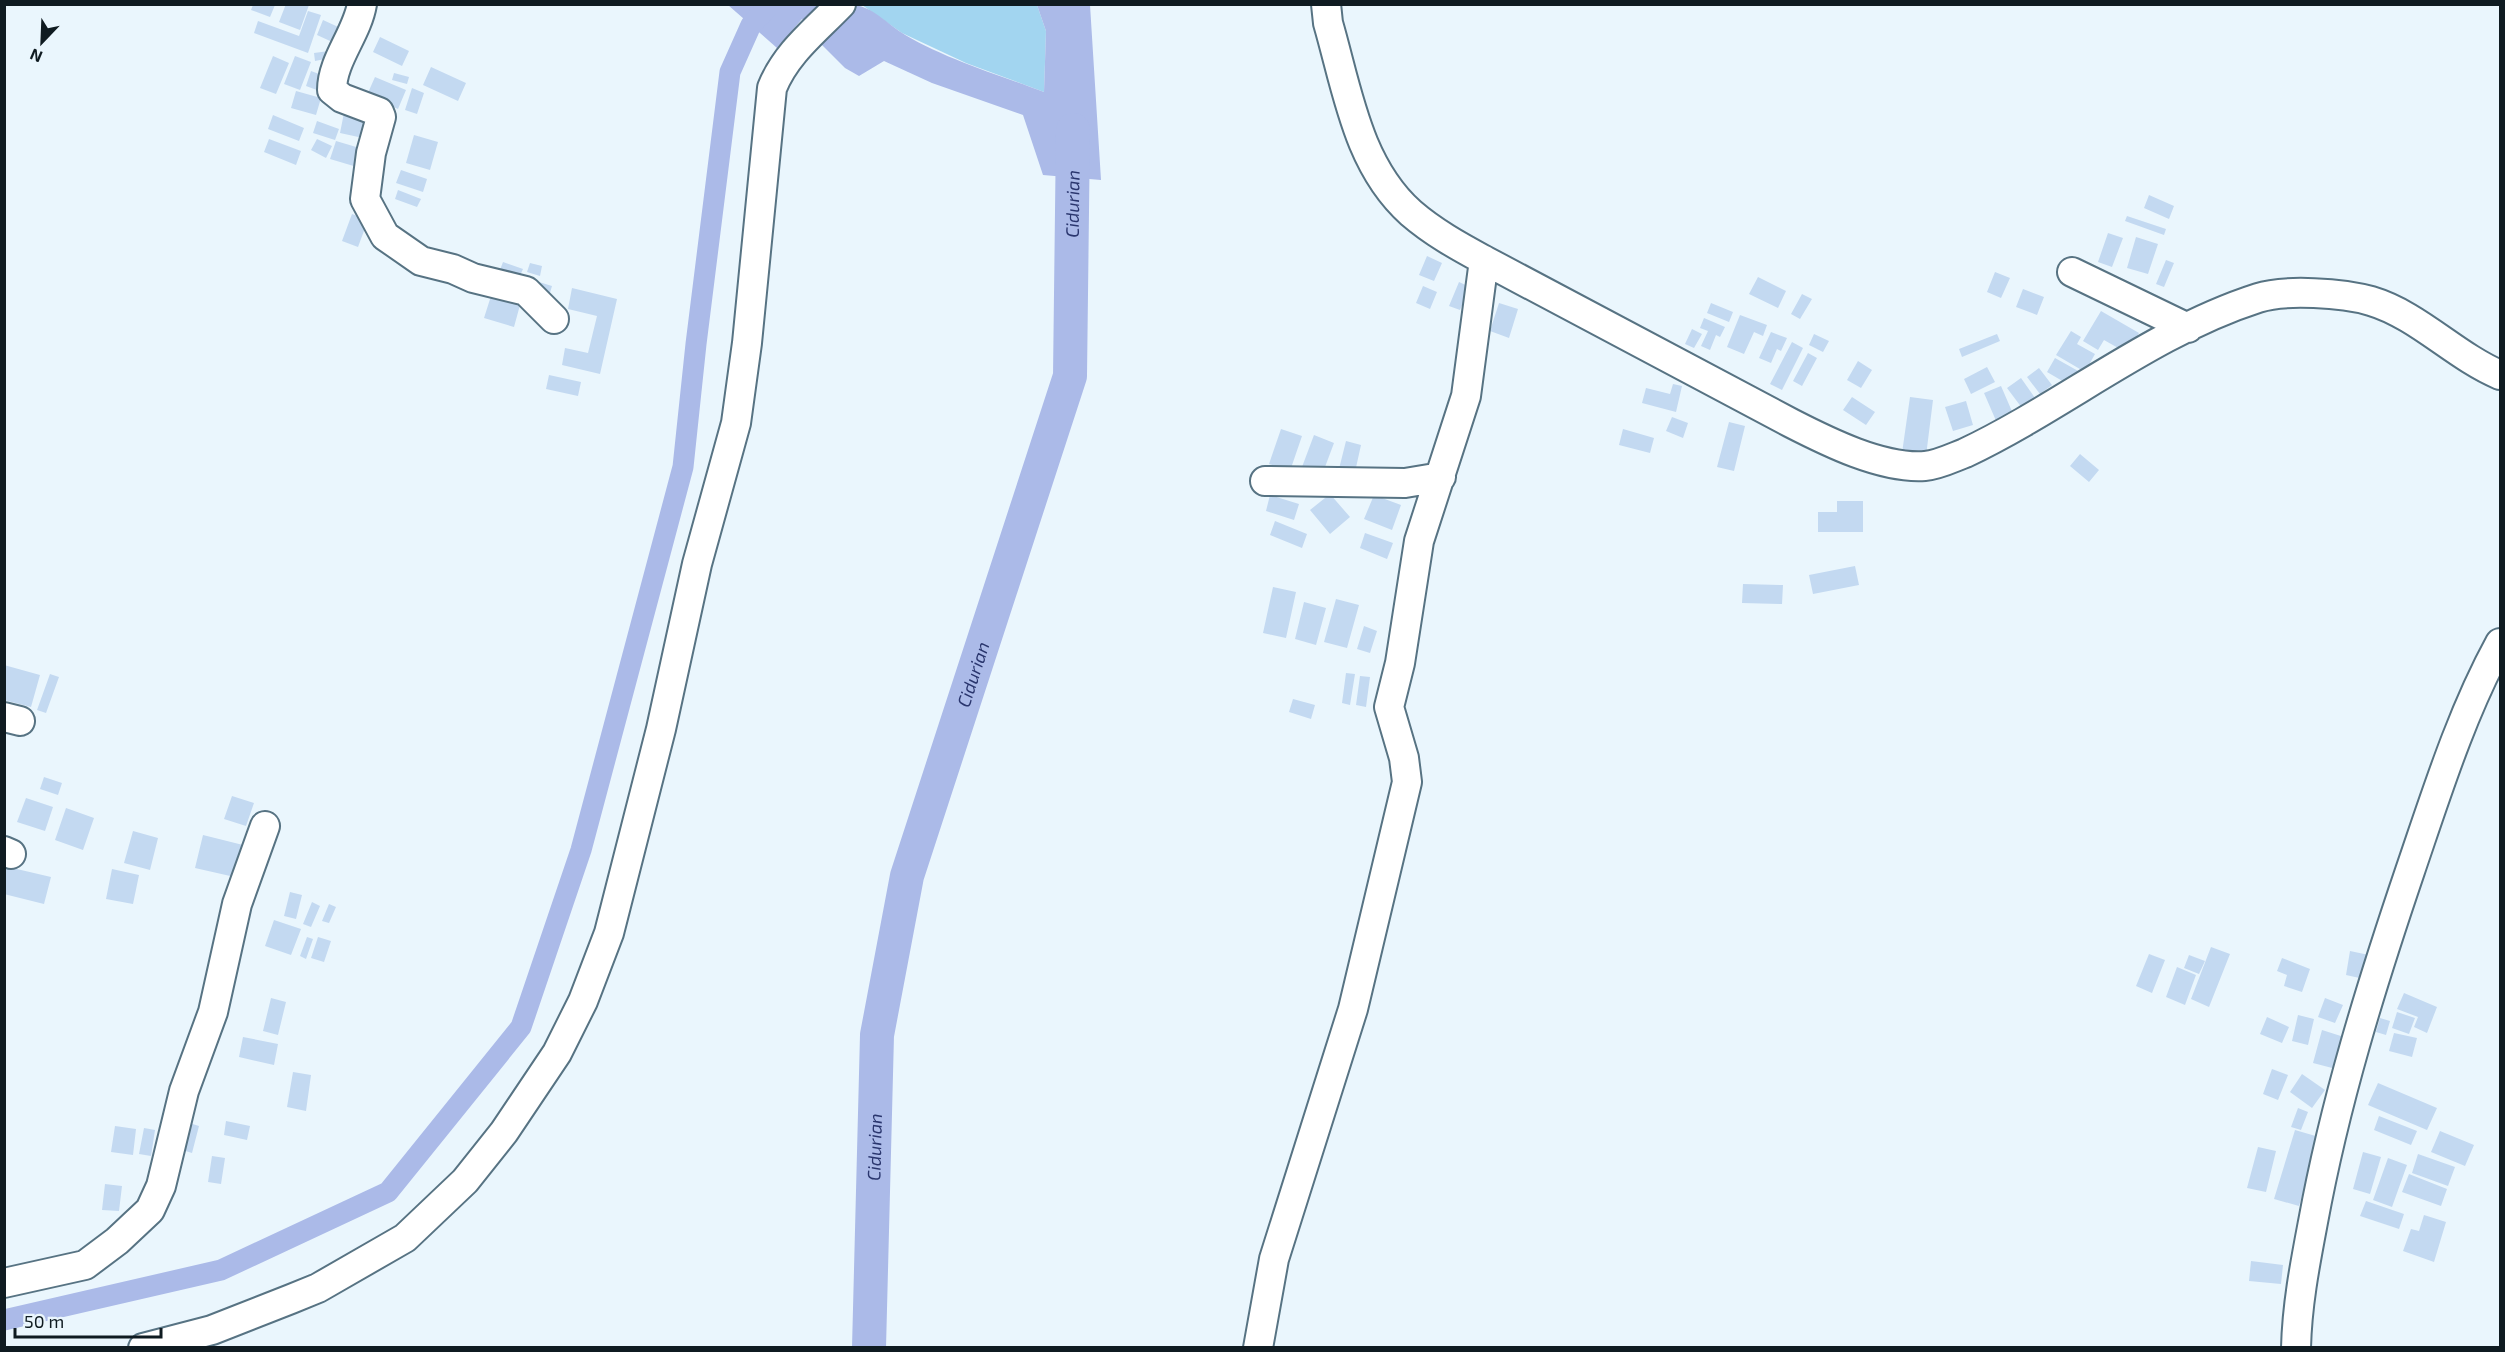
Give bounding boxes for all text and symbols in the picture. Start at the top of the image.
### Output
north arrow [12,12,72,72]
text: N [27,45,45,67]
water label: Cidurian [1061,170,1084,238]
water label: Cidurian [952,639,994,710]
water label: Cidurian [862,1113,886,1181]
scale bar [15,1301,160,1339]
text: 50 m [24,1310,64,1332]

